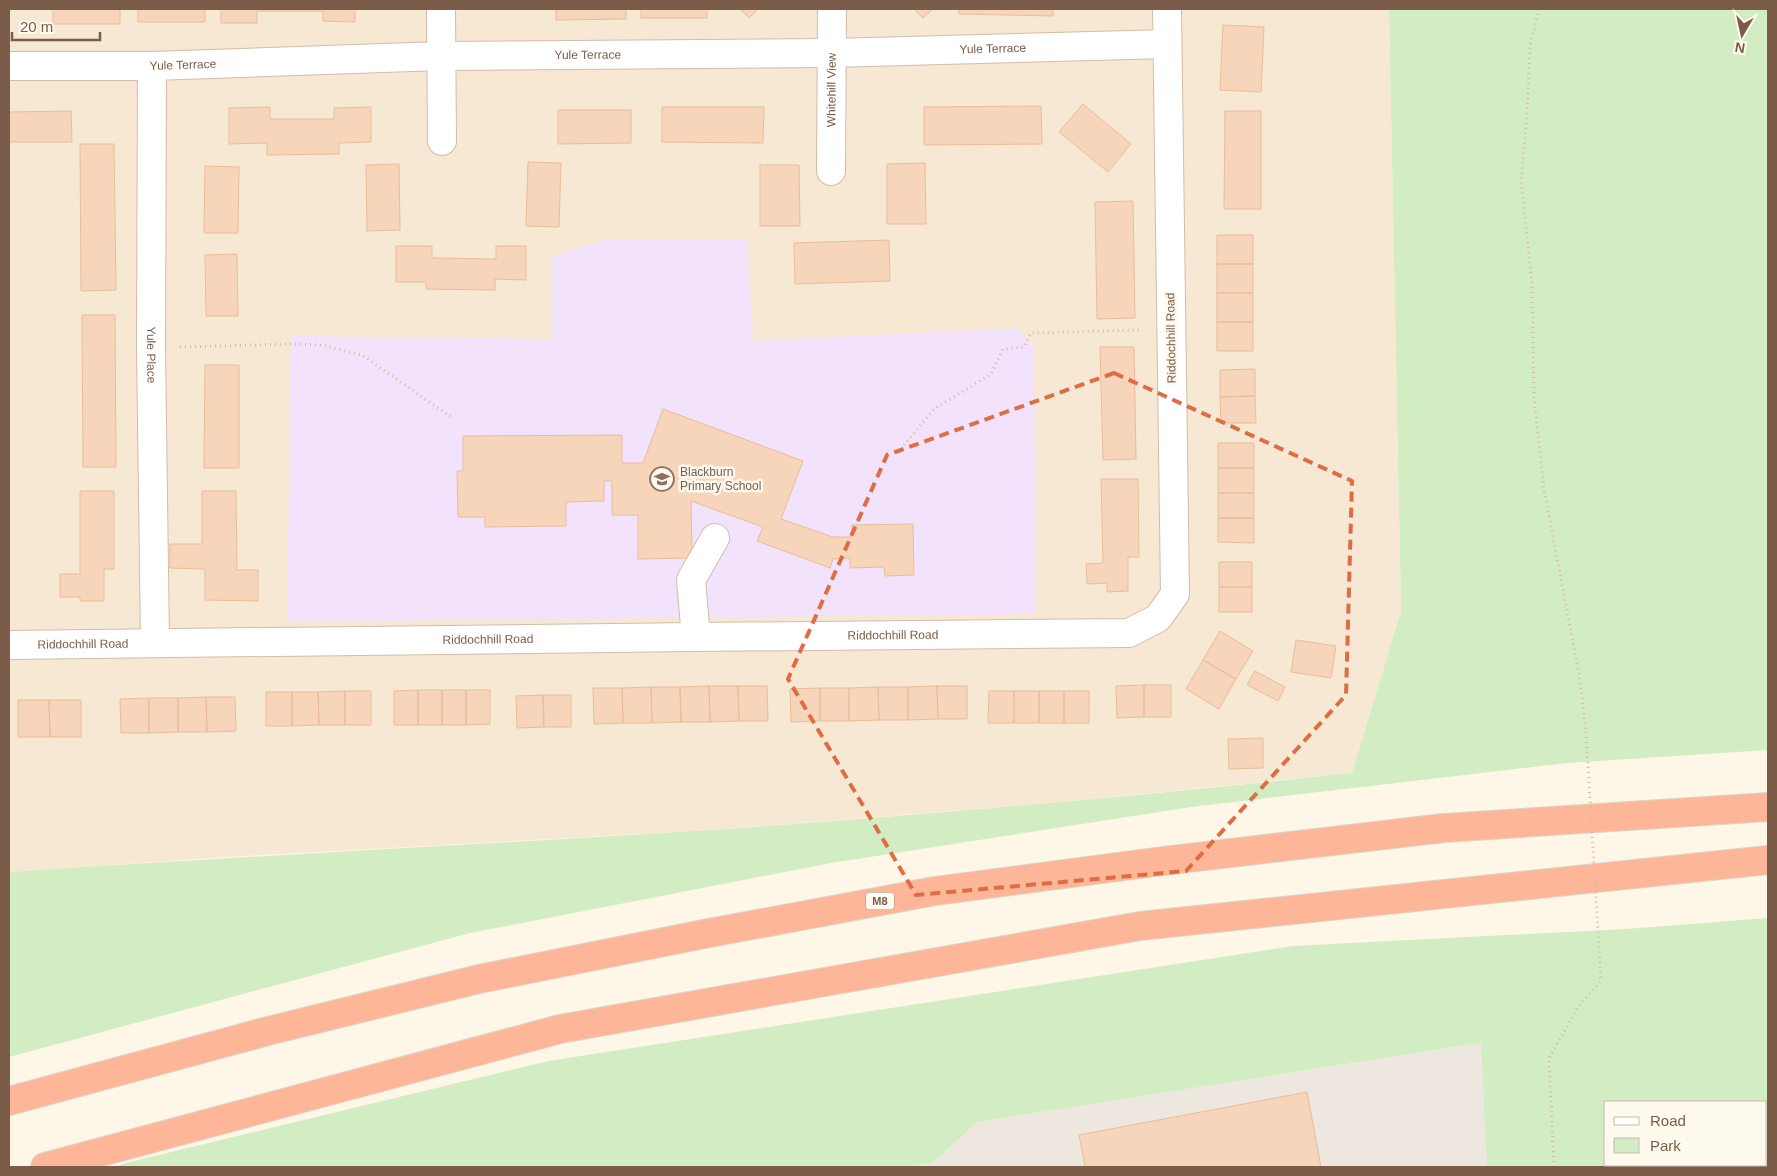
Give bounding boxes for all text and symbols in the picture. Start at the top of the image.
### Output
scale bar [12,10,100,42]
north arrow [1717,10,1767,60]
text: 20 m [20,18,53,35]
text: N [1734,39,1746,57]
street label: Yule Terrace [959,41,1027,57]
street label: Yule Terrace [554,48,621,62]
street label: Whitehill View [824,52,839,127]
street label: Yule Terrace [149,57,217,73]
street label: Riddochhill Road [1163,293,1179,383]
street label: Yule Place [144,327,158,384]
place label: Blackburn Primary School [680,465,761,493]
school or university icon: Blackburn Primary School [649,466,675,492]
street label: Riddochhill Road [847,628,938,643]
street label: Riddochhill Road [442,632,533,647]
street label: Riddochhill Road [37,637,129,652]
road number: M8 [866,892,894,909]
legend [1604,1101,1767,1166]
text: Road [1650,1112,1686,1129]
text: Park [1650,1137,1681,1154]

